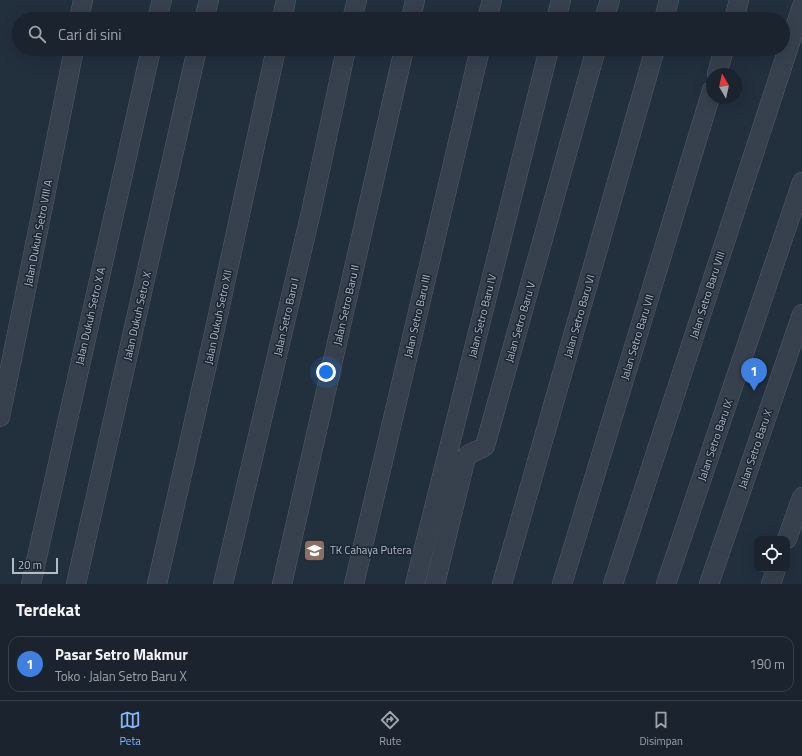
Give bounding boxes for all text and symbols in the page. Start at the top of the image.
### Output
search box [12,12,790,56]
icon: search [26,23,48,45]
text: Cari di sini [58,23,122,46]
north arrow [706,68,742,104]
street label: Jalan Dukuh Setro VIII A [20,178,56,288]
street label: Jalan Setro Baru VIII [685,249,729,341]
street label: Jalan Setro Baru II [329,263,363,347]
street label: Jalan Dukuh Setro X A [71,265,109,366]
street label: Jalan Dukuh Setro XII [200,268,236,366]
street label: Jalan Dukuh Setro X [119,270,155,362]
street label: Jalan Setro Baru IV [464,272,500,360]
street label: Jalan Setro Baru III [400,273,434,359]
street label: Jalan Setro Baru VI [559,273,599,359]
street label: Jalan Setro Baru I [269,277,303,357]
street label: Jalan Setro Baru V [501,279,539,364]
street label: Jalan Setro Baru VII [616,292,658,382]
pin: 1 [741,358,767,391]
your location [316,362,336,382]
street label: Jalan Setro Baru IX [694,397,736,483]
street label: Jalan Setro Baru X [734,407,776,491]
map controls [754,536,790,572]
button: locate [754,536,790,572]
school or university icon: TK Cahaya Putera [301,537,327,563]
place label: TK Cahaya Putera [330,542,412,558]
scale bar [12,556,58,575]
text: 20 m [18,557,42,573]
text: Terdekat [16,597,80,623]
text: Pasar Setro Makmur [55,643,188,666]
text: 1 [26,654,34,674]
text: 190 m [749,654,785,674]
text: Toko · Jalan Setro Baru X [55,666,187,686]
tab: Peta [119,709,141,749]
tab: Rute [379,709,401,749]
tab: Disimpan [639,709,683,749]

